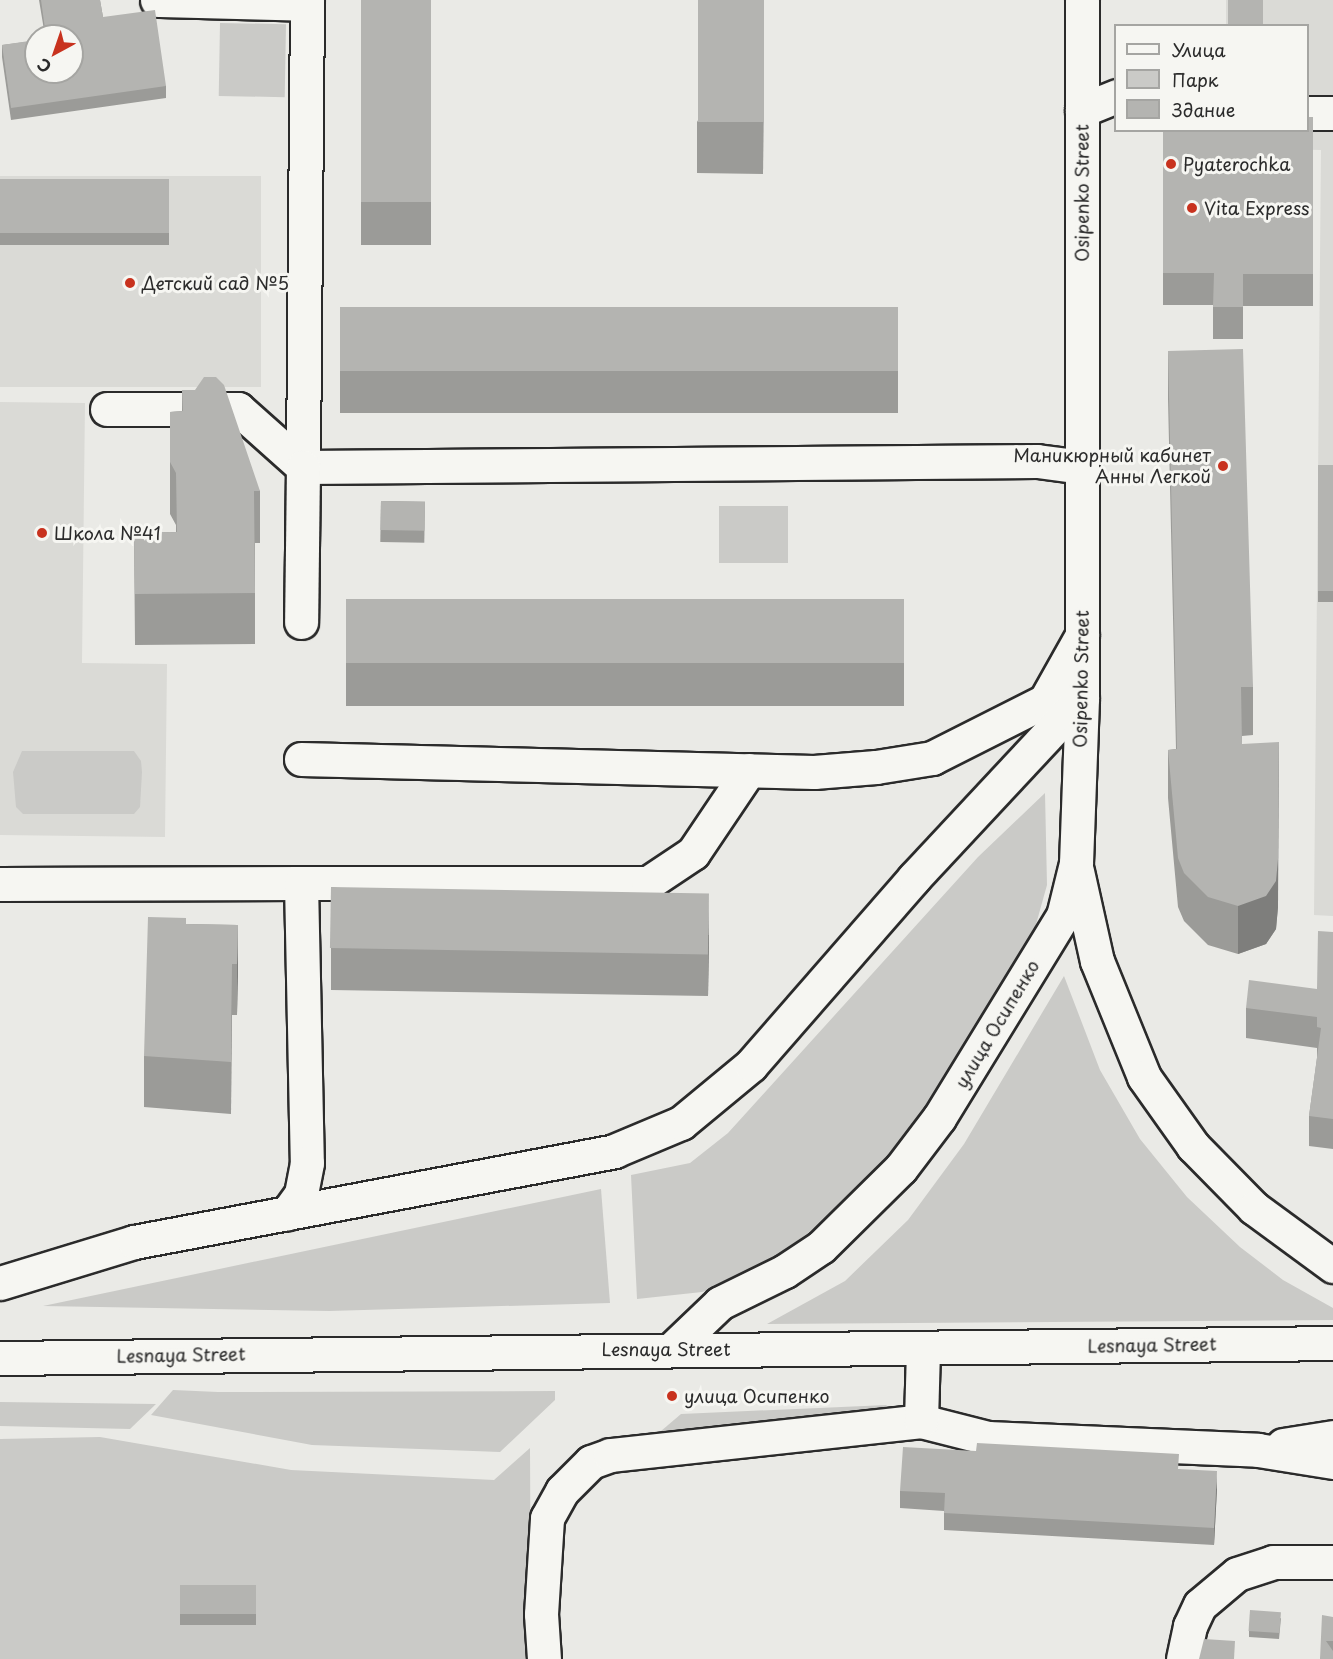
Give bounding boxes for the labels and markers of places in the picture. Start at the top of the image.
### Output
place label: Pyaterochka [1183,153,1290,175]
marker: Pyaterochka [1164,157,1178,171]
place label: Vita Express [1204,197,1311,219]
marker: Vita Express [1185,201,1199,215]
place label: Детский сад №5 [142,272,290,294]
marker: Детский сад №5 [123,276,137,290]
place label: Маникюрный кабинет Анны Легкой [1013,445,1211,488]
marker: Маникюрный кабинет Анны Легкой [1216,459,1230,473]
place label: Школа №41 [54,522,161,544]
marker: Школа №41 [35,526,49,540]
place label: улица Осипенко [684,1385,831,1407]
marker: улица Осипенко [665,1389,679,1403]

